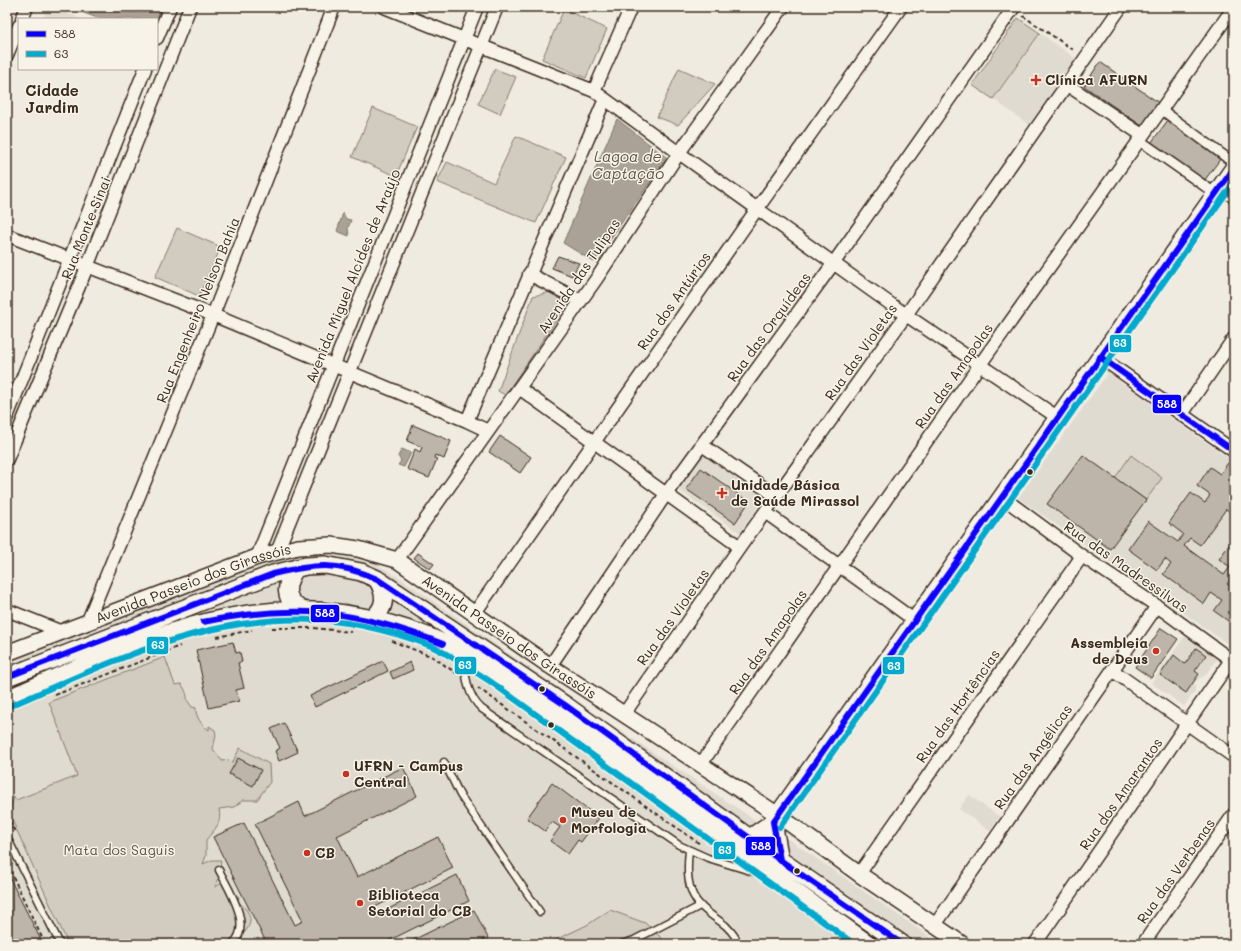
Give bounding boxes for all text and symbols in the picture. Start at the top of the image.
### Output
legend [18,18,158,70]
text: 588 [54,25,76,41]
text: 63 [54,45,68,61]
place label: Clínica AFURN [1045,70,1148,89]
marker: Clínica AFURN [1030,74,1042,86]
district label: Cidade Jardim [25,80,79,117]
water label: Lagoa de Captação [592,146,664,183]
street label: Avenida Miguel Alcídes de Araújo [301,166,404,386]
street label: Rua Monte Sinai [56,174,115,282]
street label: Rua Engenheiro Nelson Bahia [151,214,244,406]
street label: Avenida das Tulipas [533,215,624,337]
street label: Rua dos Antúrios [633,248,715,354]
street label: Rua das Orquídeas [722,268,815,385]
street label: Rua das Violetas [820,300,901,404]
street label: Rua das Amapolas [910,319,997,432]
line badge: 63 [1109,334,1132,353]
text: 63 [1113,335,1127,350]
line badge: 588 [1152,394,1182,414]
text: 588 [1157,396,1177,411]
unlabelled marker [1025,467,1035,477]
place label: Unidade Básica de Saúde Mirassol [731,475,859,510]
marker: Unidade Básica de Saúde Mirassol [716,487,728,499]
street label: Rua das Madressilvas [1060,517,1192,617]
street label: Avenida Passeio dos Girassóis [92,539,293,627]
street label: Rua das Violetas [632,565,713,669]
street label: Avenida Passeio dos Girassóis [419,570,600,703]
street label: Rua das Amapolas [724,585,811,698]
line badge: 588 [310,604,340,623]
text: 588 [315,605,335,620]
place label: Assembleia de Deus [1070,633,1148,668]
line badge: 63 [146,636,169,655]
text: 63 [151,637,165,652]
street label: Rua das Hortências [911,645,1004,766]
marker: Assembleia de Deus [1151,646,1161,656]
line badge: 63 [454,656,477,675]
line badge: 63 [882,656,905,675]
text: 63 [458,657,472,672]
text: 63 [887,658,901,673]
unlabelled marker [537,684,547,694]
street label: Rua das Angélicas [989,700,1076,813]
unlabelled marker [546,720,556,730]
street label: Rua dos Amarantos [1075,734,1166,853]
place label: UFRN - Campus Central [354,756,463,791]
marker: UFRN - Campus Central [341,769,351,779]
place label: Museu de Morfologia [571,802,647,837]
street label: Rua das Verbenas [1132,814,1219,927]
marker: Museu de Morfologia [558,815,568,825]
line badge: 588 [745,836,776,856]
text: 588 [751,838,771,853]
park label: Mata dos Saguis [63,840,175,859]
line badge: 63 [713,841,736,860]
text: 63 [718,842,732,857]
place label: CB [315,843,335,862]
marker: CB [302,848,312,858]
unlabelled marker [792,866,802,876]
place label: Biblioteca Setorial do CB [368,885,472,920]
marker: Biblioteca Setorial do CB [355,898,365,908]

